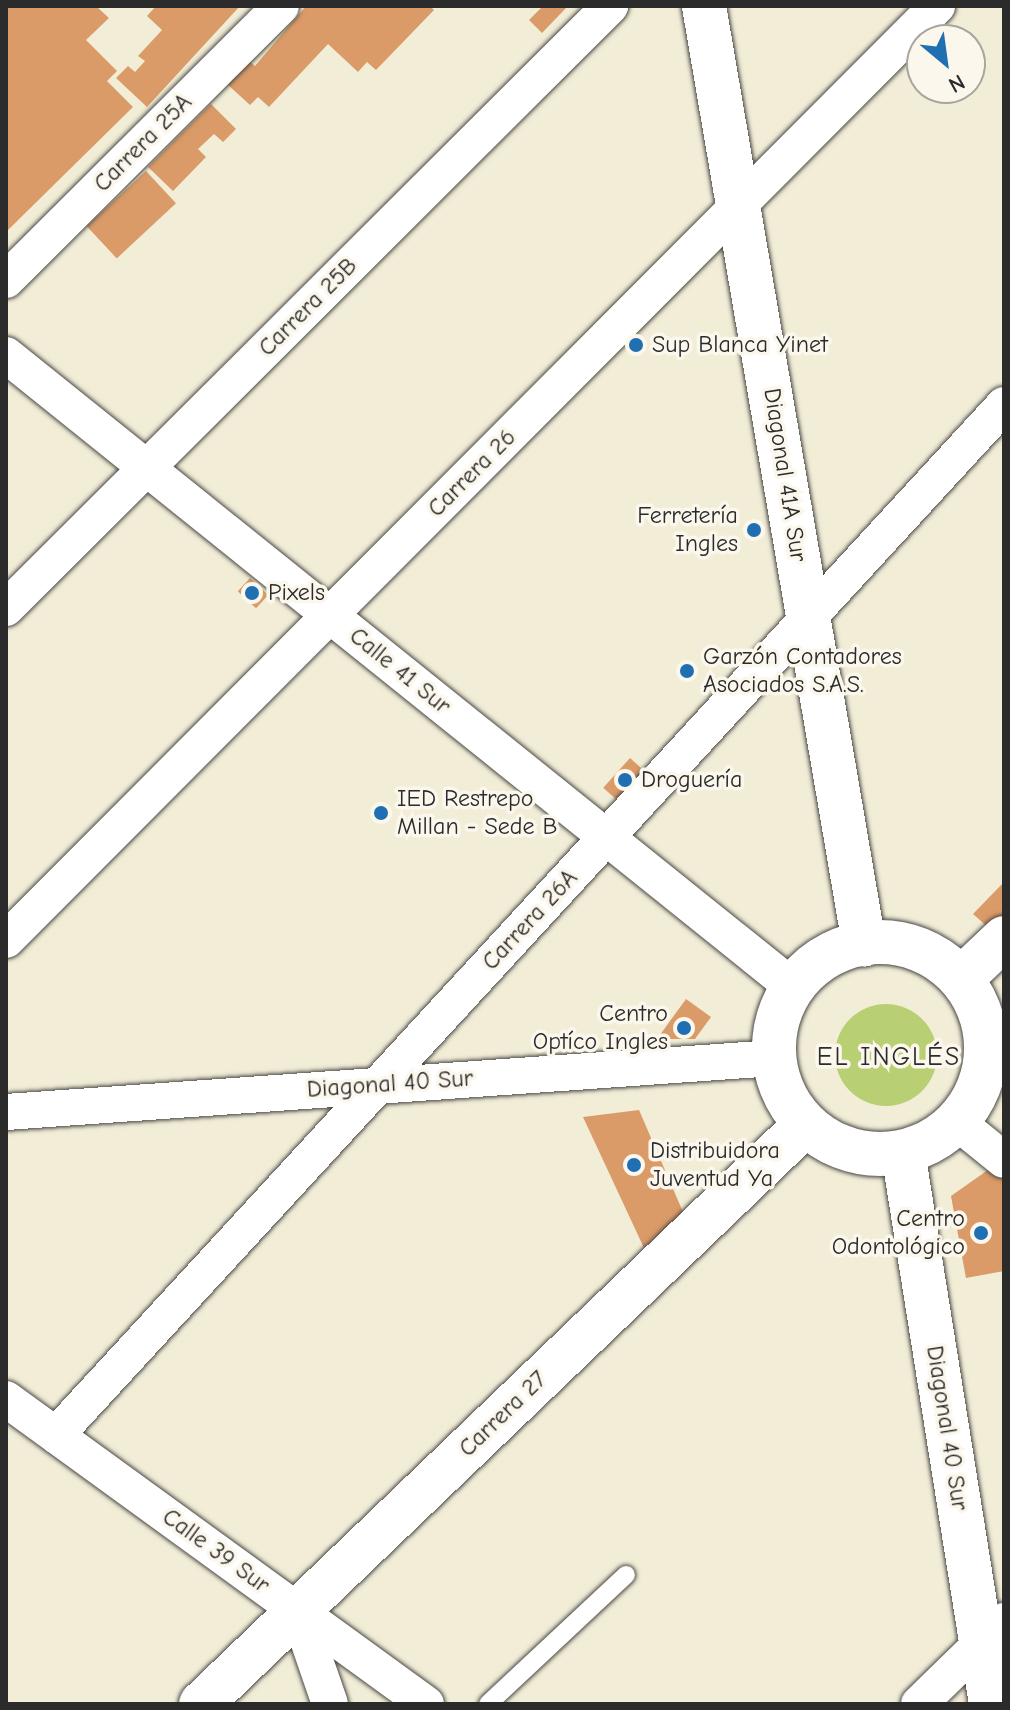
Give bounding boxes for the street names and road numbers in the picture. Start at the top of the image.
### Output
street label: Carrera 25A [88,88,198,198]
street label: Carrera 25B [253,252,363,362]
street label: Diagonal 41A Sur [757,386,813,564]
street label: Carrera 26 [422,423,522,523]
street label: Calle 41 Sur [344,621,456,721]
street label: Carrera 26A [476,864,584,976]
street label: Diagonal 40 Sur [306,1064,474,1104]
street label: Diagonal 40 Sur [920,1343,974,1513]
street label: Carrera 27 [453,1365,553,1463]
street label: Calle 39 Sur [157,1502,275,1600]

